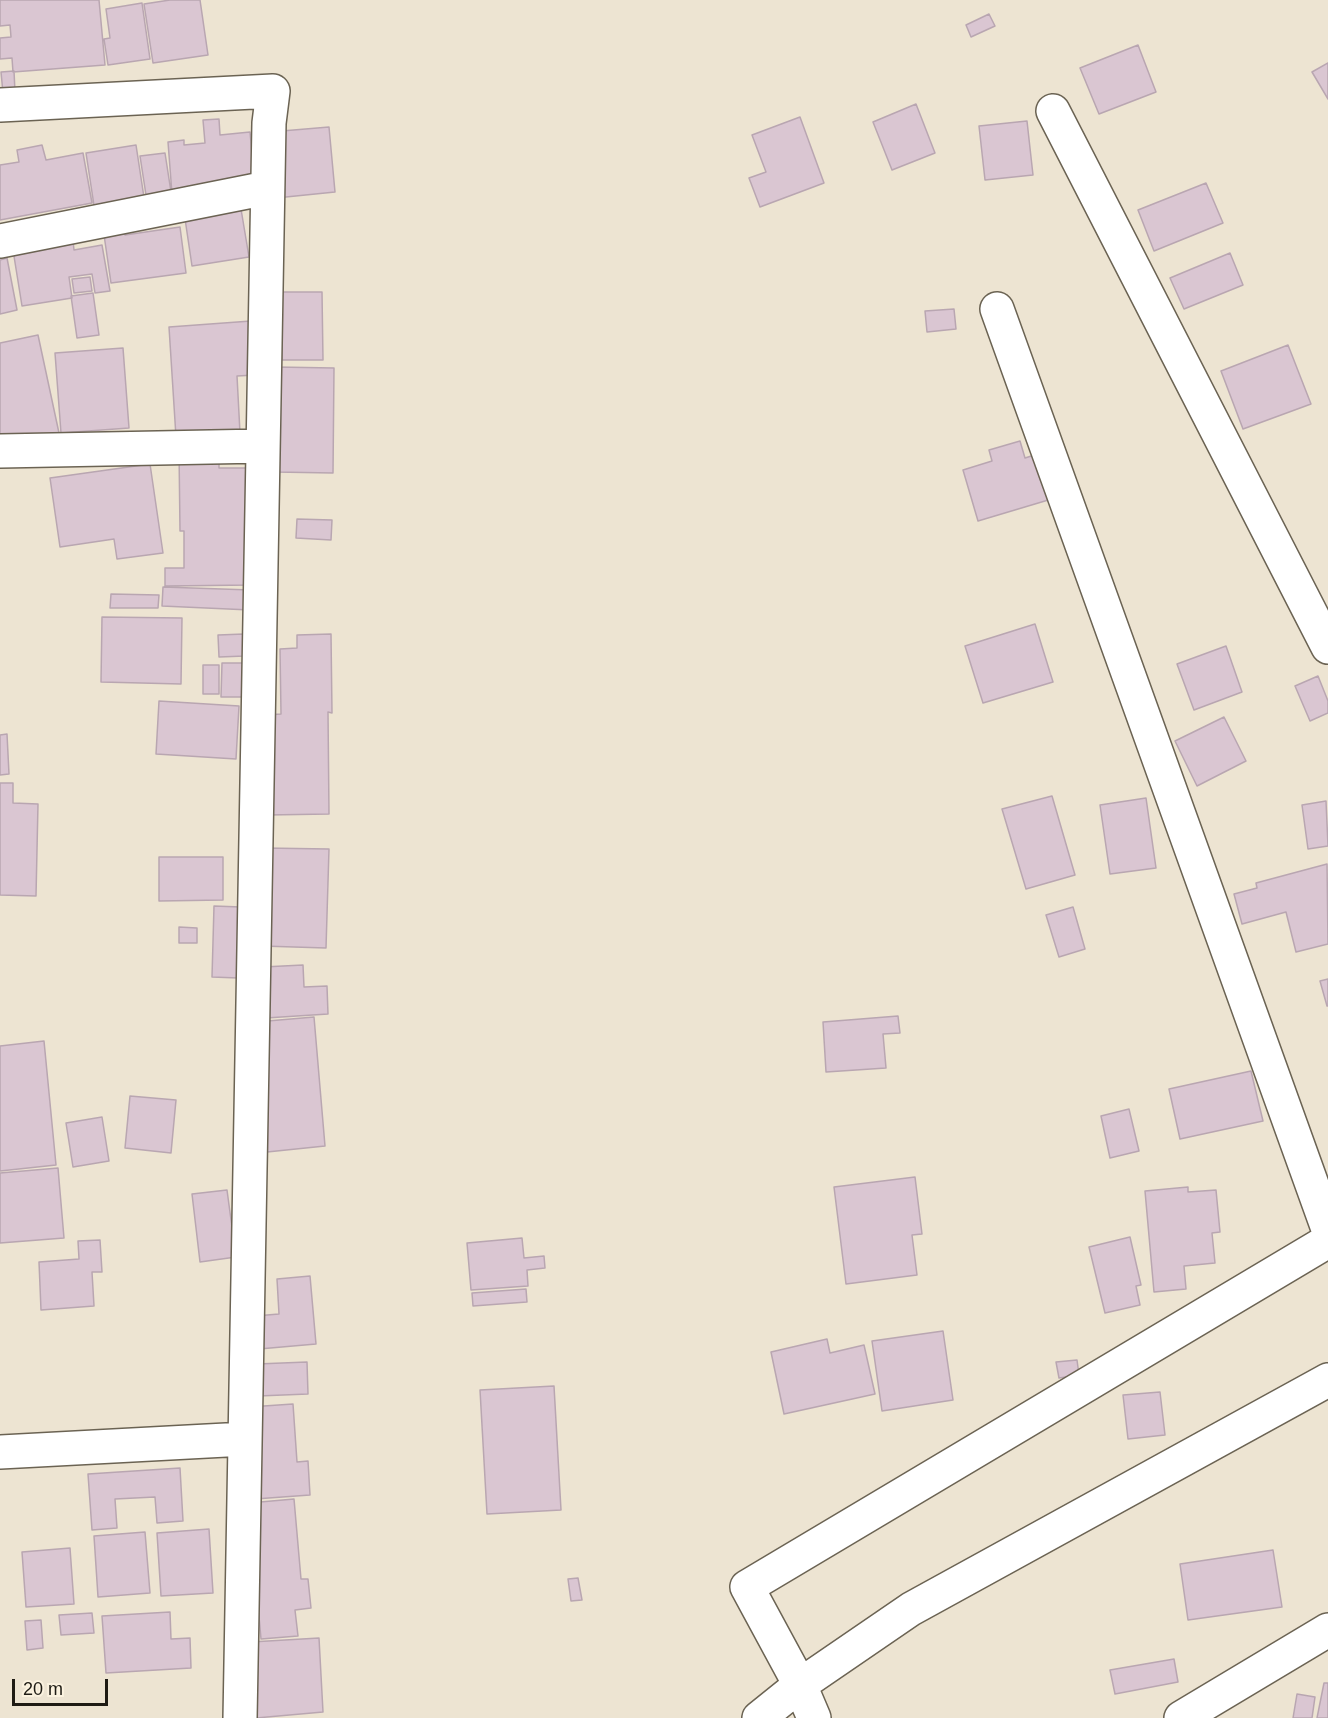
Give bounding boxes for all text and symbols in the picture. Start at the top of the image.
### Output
scale bar [15,1667,111,1705]
text: 20 m [23,1679,63,1699]

